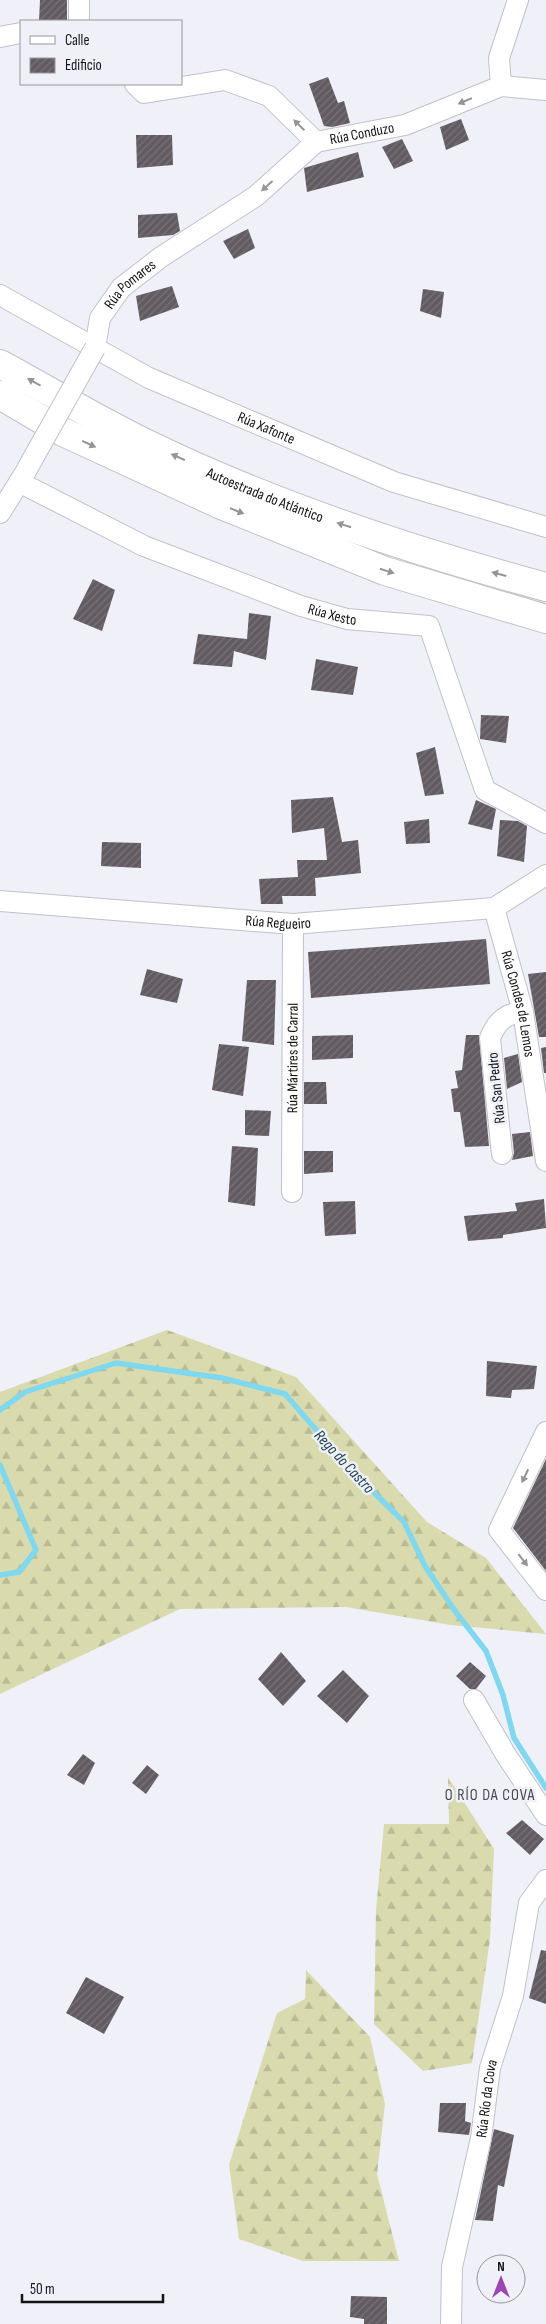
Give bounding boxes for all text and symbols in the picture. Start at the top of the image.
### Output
legend [20,20,182,85]
text: Calle [65,31,89,50]
text: Edificio [65,56,102,75]
one-way arrow [458,97,472,105]
street label: Rúa Conduzo [328,118,396,149]
one-way arrow [293,119,305,131]
one-way arrow [261,181,274,192]
street label: Rúa Pomares [100,256,160,313]
one-way arrow [26,378,41,386]
street label: Rúa Xafonte [234,408,298,449]
one-way arrow [81,440,96,448]
one-way arrow [171,453,185,461]
street label: Autoestrada do Atlántico [203,463,326,527]
one-way arrow [229,508,244,515]
one-way arrow [336,521,351,529]
one-way arrow [380,568,395,576]
one-way arrow [491,570,506,578]
street label: Rúa Xesto [306,599,357,630]
street label: Rúa Regueiro [245,911,312,934]
street label: Rúa Condes de Lemos [496,949,539,1058]
street label: Rúa Mártires de Carral [283,1003,303,1113]
street label: Rúa San Pedro [483,1052,510,1124]
water label: Rego do Castro [310,1426,378,1498]
one-way arrow [521,1469,529,1483]
one-way arrow [517,1553,528,1566]
district label: O RÍO DA COVA [445,1786,535,1805]
street label: Rúa Río da Cova [472,2057,502,2139]
north arrow [476,2254,526,2304]
text: N [497,2258,505,2275]
scale bar [22,2272,164,2304]
text: 50 m [30,2280,55,2299]

